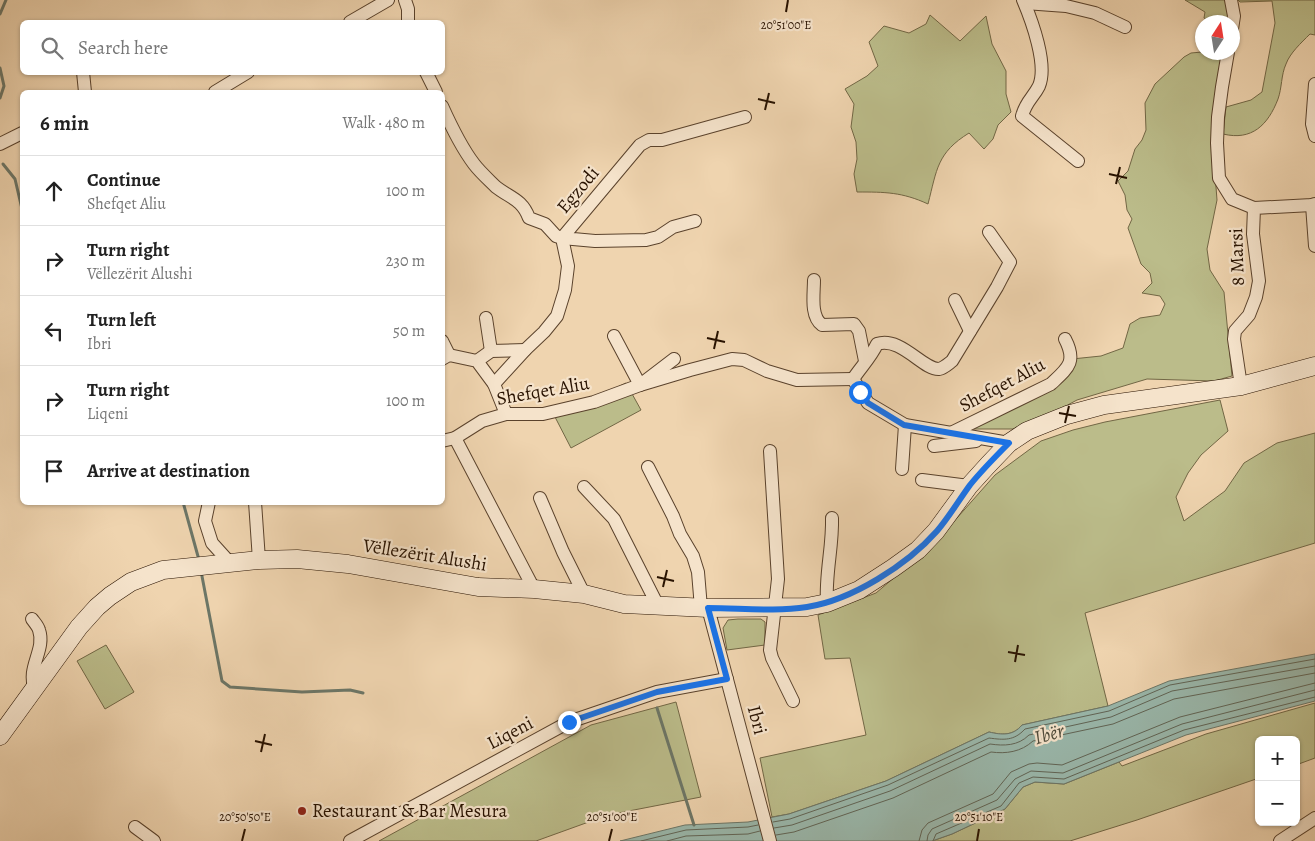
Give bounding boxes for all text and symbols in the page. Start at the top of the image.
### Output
north arrow [1195,15,1240,60]
text: 20°51'00"E [761,17,811,33]
search box [20,20,445,75]
icon: search [38,34,66,62]
text: Search here [78,35,168,61]
text: 6 min [40,109,89,137]
text: Walk · 480 m [343,112,425,134]
street label: Egzodi [551,161,605,219]
text: Continue [87,167,161,193]
icon: ahead [40,177,68,205]
text: 100 m [386,180,425,202]
text: Shefqet Aliu [87,193,166,215]
street label: 8 Marsi [1223,228,1251,286]
text: Turn right [87,237,169,263]
icon: right [40,247,68,275]
text: 230 m [386,250,425,272]
text: Vëllezërit Alushi [87,263,192,285]
text: Turn left [87,307,156,333]
icon: left [40,317,68,345]
text: 50 m [393,320,425,342]
text: Ibri [87,333,112,355]
street label: Shefqet Aliu [954,351,1050,418]
street label: Shefqet Aliu [495,370,592,412]
text: Turn right [87,377,169,403]
route start [849,381,872,404]
icon: right [40,387,68,415]
text: 100 m [386,390,425,412]
text: Liqeni [87,403,128,425]
icon: arrive [40,457,68,485]
text: Arrive at destination [87,458,250,484]
street label: Vëllezërit Alushi [360,532,489,578]
street label: Ibri [741,703,773,737]
street label: Liqeni [482,710,538,756]
route end [558,711,581,734]
water label: Ibër [1031,717,1068,751]
map controls [1255,736,1300,826]
button: + [1255,736,1300,781]
button: − [1255,781,1300,826]
place label: Restaurant & Bar Mesura [312,798,508,824]
marker: Restaurant & Bar Mesura [296,805,308,817]
text: 20°50'50"E [219,809,271,825]
text: 20°51'00"E [587,809,637,825]
text: 20°51'10"E [955,809,1003,825]

